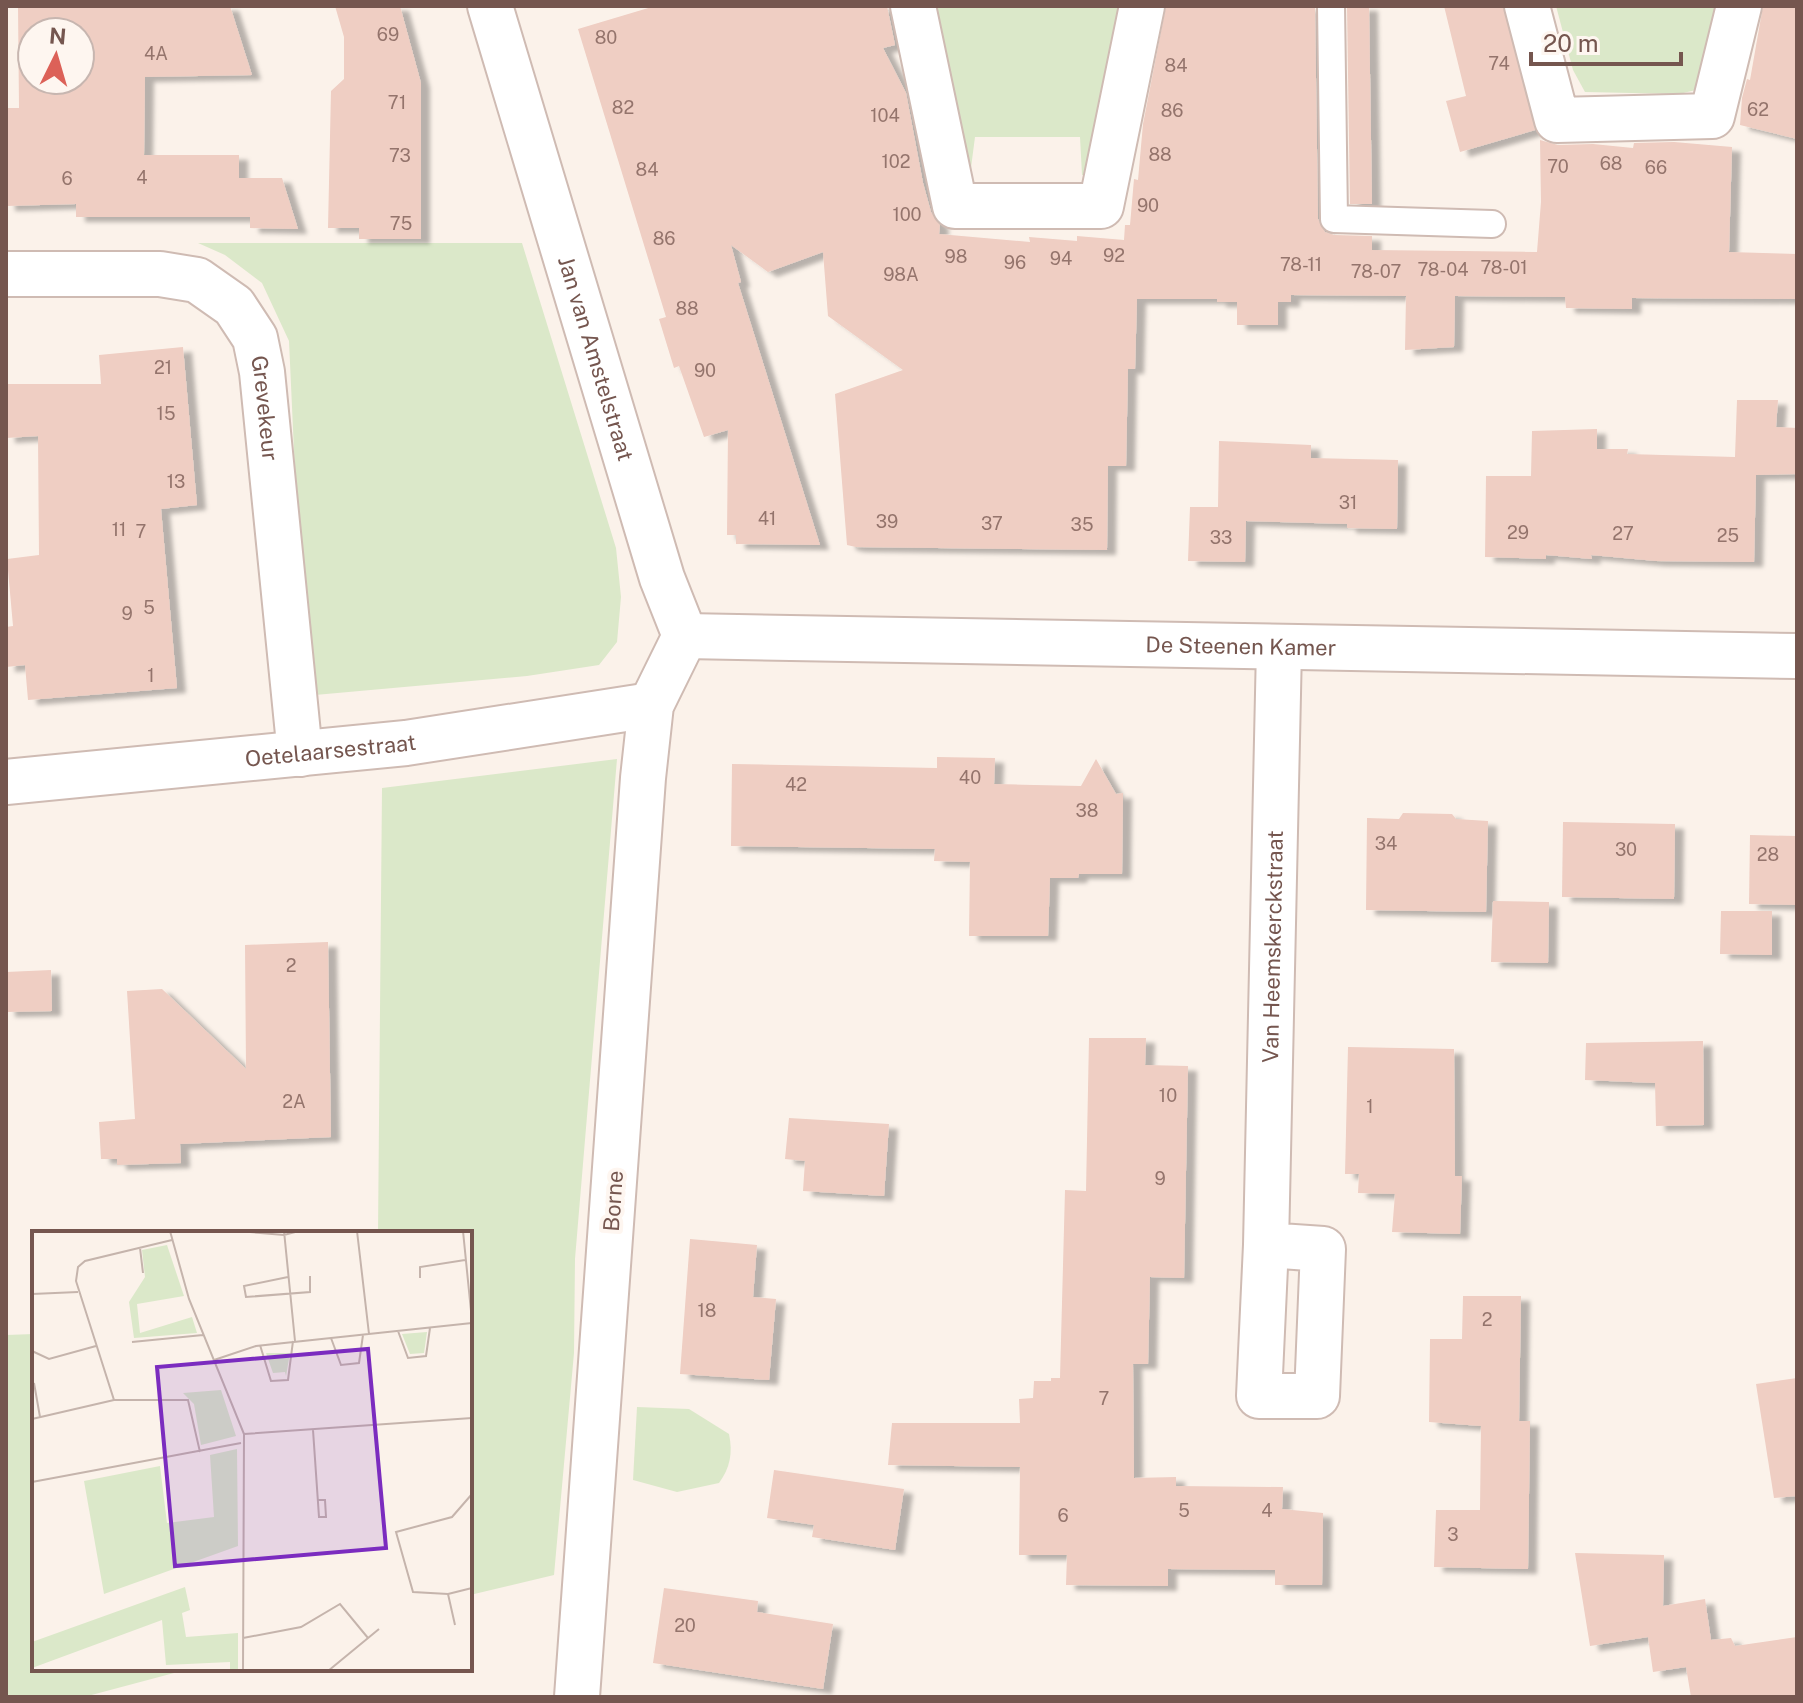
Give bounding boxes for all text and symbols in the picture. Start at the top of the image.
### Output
north arrow [16,16,96,96]
scale bar [1531,16,1681,66]
text: N [48,22,67,50]
house number: 69 [377,24,399,45]
house number: 80 [595,27,617,48]
text: 20 m [1543,29,1599,57]
house number: 4A [144,43,168,64]
house number: 74 [1488,53,1510,74]
house number: 84 [1165,55,1187,76]
house number: 71 [388,92,406,113]
house number: 82 [612,97,634,118]
house number: 62 [1747,99,1769,120]
house number: 86 [1161,100,1183,121]
house number: 104 [870,105,900,126]
house number: 88 [1148,144,1172,165]
house number: 73 [389,145,411,166]
house number: 102 [881,151,911,172]
house number: 68 [1600,153,1622,174]
house number: 70 [1547,156,1569,177]
house number: 66 [1645,157,1667,178]
house number: 84 [636,159,658,180]
house number: 4 [136,167,148,188]
house number: 6 [61,168,73,189]
house number: 90 [1137,195,1159,216]
house number: 100 [892,204,922,225]
house number: 75 [390,213,412,234]
house number: 86 [653,228,675,249]
house number: 92 [1103,245,1125,266]
house number: 98 [945,246,967,267]
house number: 94 [1050,248,1072,269]
house number: 96 [1004,252,1026,273]
street label: Jan van Amstelstraat [553,253,639,464]
house number: 78-11 [1280,254,1322,275]
house number: 78-01 [1480,257,1528,278]
house number: 78-04 [1417,259,1469,280]
house number: 78-07 [1351,261,1401,282]
house number: 98A [883,264,919,285]
house number: 88 [675,298,699,319]
street label: Grevekeur [246,353,284,462]
house number: 21 [154,357,172,378]
house number: 90 [694,360,716,381]
house number: 15 [157,403,175,424]
house number: 13 [167,471,185,492]
house number: 31 [1339,492,1357,513]
house number: 41 [758,508,776,529]
house number: 39 [876,511,898,532]
house number: 37 [981,513,1003,534]
house number: 35 [1071,514,1093,535]
house number: 11 [112,519,126,540]
house number: 7 [136,521,146,542]
house number: 29 [1507,522,1529,543]
house number: 27 [1612,523,1634,544]
house number: 25 [1717,525,1739,546]
house number: 33 [1210,527,1232,548]
house number: 5 [143,597,155,618]
house number: 9 [121,603,133,624]
street label: De Steenen Kamer [1145,631,1337,661]
house number: 1 [147,665,155,686]
street label: Oetelaarsestraat [244,729,418,772]
house number: 40 [959,767,981,788]
house number: 42 [785,774,807,795]
house number: 38 [1076,800,1098,821]
street label: Van Heemskerckstraat [1257,830,1288,1063]
house number: 34 [1375,833,1397,854]
house number: 30 [1615,839,1637,860]
house number: 28 [1757,844,1779,865]
house number: 2 [286,955,296,976]
house number: 10 [1159,1085,1177,1106]
house number: 2A [282,1091,306,1112]
house number: 1 [1366,1096,1374,1117]
house number: 9 [1154,1168,1166,1189]
street label: Borne [598,1170,628,1232]
inset map [32,1231,472,1671]
house number: 18 [698,1300,716,1321]
house number: 2 [1482,1309,1492,1330]
house number: 7 [1099,1388,1109,1409]
house number: 5 [1178,1500,1190,1521]
house number: 4 [1261,1500,1273,1521]
house number: 6 [1057,1505,1069,1526]
house number: 3 [1447,1524,1459,1545]
house number: 20 [674,1615,696,1636]

